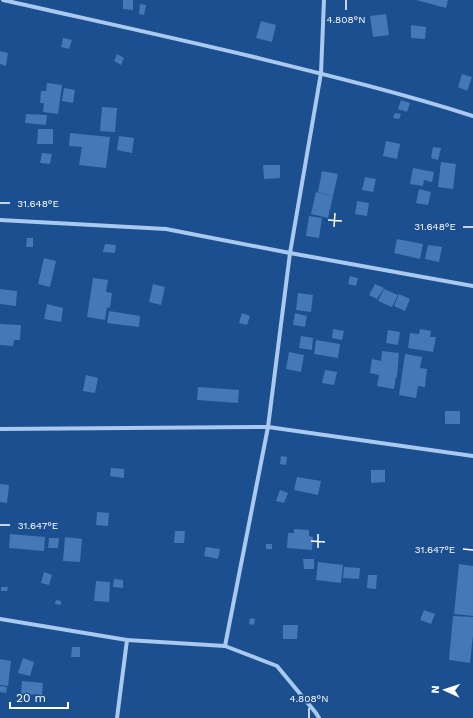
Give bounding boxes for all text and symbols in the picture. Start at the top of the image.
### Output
text: 4.808°N [326,14,366,25]
text: 31.648°E [17,198,59,209]
text: 31.648°E [414,221,456,232]
text: 31.647°E [18,520,58,531]
text: 31.647°E [415,544,455,555]
north arrow [425,670,465,710]
scale bar [10,684,68,710]
text: N [429,685,442,694]
text: 20 m [16,691,46,705]
text: 4.808°N [289,693,329,704]

